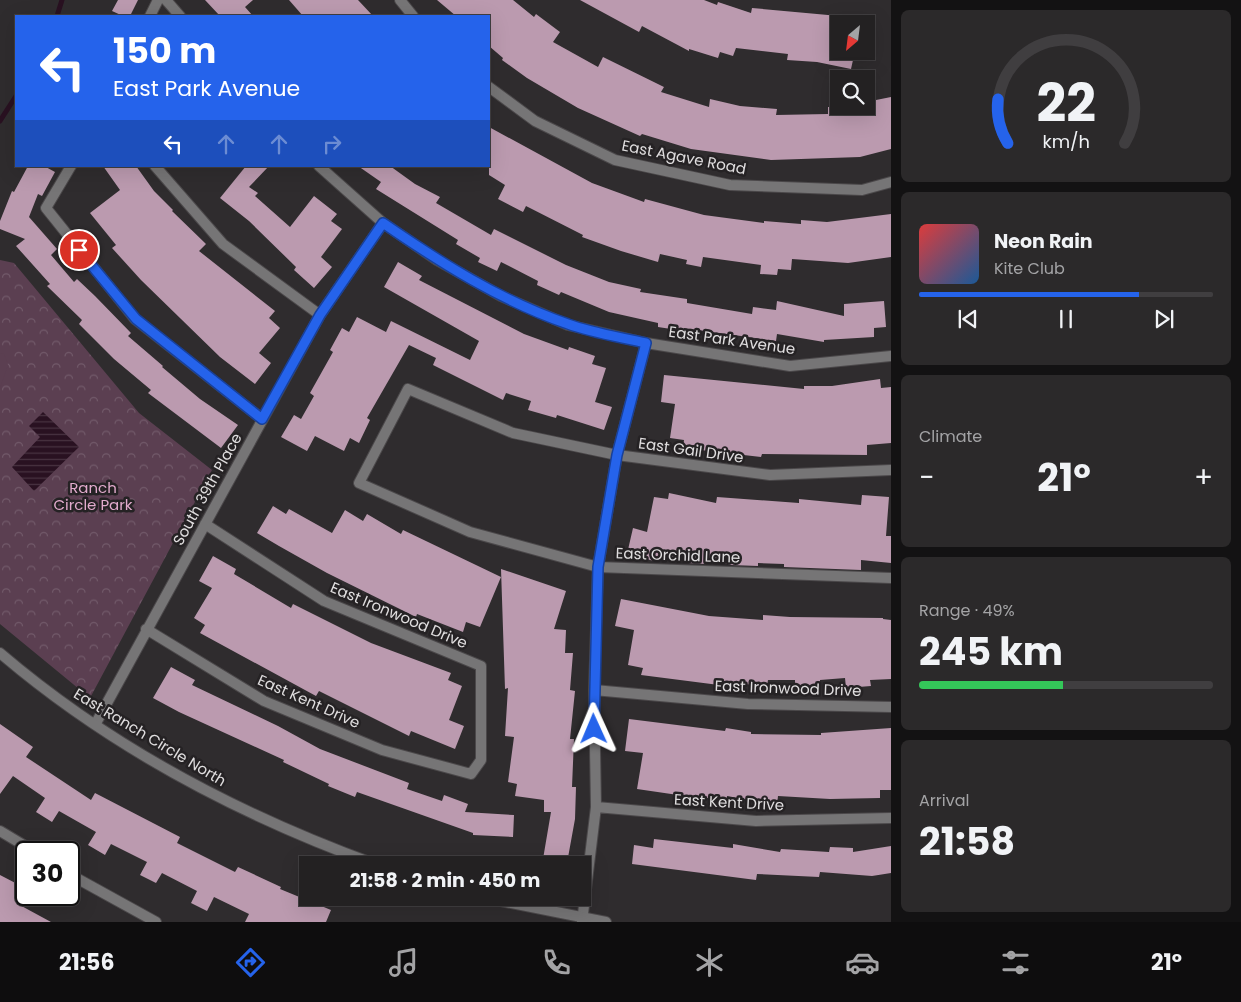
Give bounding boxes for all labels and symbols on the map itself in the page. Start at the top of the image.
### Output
north arrow [830,15,875,60]
street label: East Agave Road [620,135,748,179]
pin [58,229,100,271]
street label: East Park Avenue [667,321,797,359]
street label: South 39th Place [167,429,247,549]
street label: East Gail Drive [637,432,745,468]
park label: Ranch Circle Park [53,477,133,515]
street label: East Orchid Lane [615,542,741,568]
street label: East Ironwood Drive [327,577,471,653]
street label: East Kent Drive [254,669,364,733]
street label: East Ironwood Drive [714,675,862,701]
street label: East Ranch Circle North [70,683,230,791]
position arrow [567,702,619,754]
street label: East Kent Drive [673,789,785,815]
speed limit sign: 30 [15,841,80,906]

